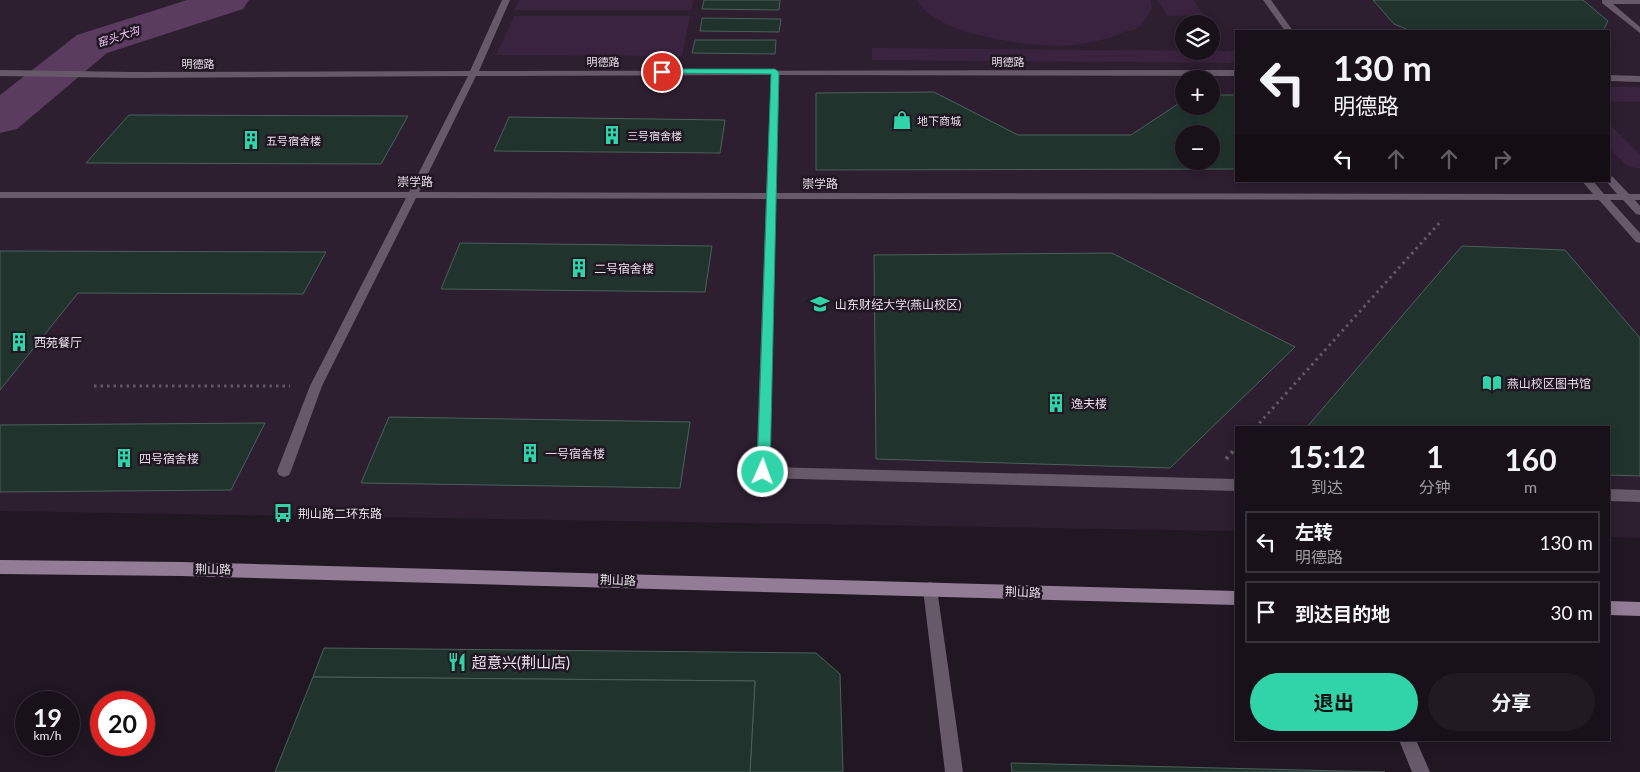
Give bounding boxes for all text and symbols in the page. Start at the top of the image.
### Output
map controls [1175,15,1220,170]
button: layers [1175,15,1220,60]
water label: 窑头大沟 [95,23,142,49]
text: 130 m [1333,46,1432,88]
icon: left [1250,50,1315,115]
pin [641,51,683,93]
street label: 明德路 [587,55,620,68]
street label: 明德路 [992,55,1025,68]
street label: 明德路 [182,57,215,70]
icon: arrive [648,58,676,86]
button: + [1175,70,1220,115]
text: 明德路 [1333,92,1399,119]
shop icon: 地下商城 [891,109,913,131]
place label: 地下商城 [917,114,961,127]
building icon: 三号宿舍楼 [601,124,623,146]
button: − [1175,125,1220,170]
building icon: 五号宿舍楼 [240,129,262,151]
place label: 三号宿舍楼 [627,129,682,142]
place label: 五号宿舍楼 [266,134,321,147]
icon: left [1329,145,1357,173]
icon: ahead [1382,145,1410,173]
icon: ahead [1435,145,1463,173]
icon: right [1488,145,1516,173]
street label: 崇学路 [397,174,433,189]
street label: 崇学路 [802,176,838,191]
building icon: 二号宿舍楼 [568,257,590,279]
place label: 二号宿舍楼 [594,261,654,276]
school or university icon: 山东财经大学(燕山校区) [809,293,831,315]
place label: 山东财经大学(燕山校区) [835,297,961,312]
building icon: 西苑餐厅 [8,331,30,353]
place label: 西苑餐厅 [34,335,82,350]
library icon: 燕山校区图书馆 [1481,372,1503,394]
place label: 燕山校区图书馆 [1507,376,1591,391]
building icon: 逸夫楼 [1045,392,1067,414]
place label: 逸夫楼 [1071,396,1107,411]
text: 15:12 [1288,438,1366,474]
text: 1 [1426,438,1444,474]
text: 160 [1504,441,1557,477]
building icon: 一号宿舍楼 [519,442,541,464]
position arrow [736,445,788,497]
place label: 一号宿舍楼 [545,446,605,461]
building icon: 四号宿舍楼 [113,447,135,469]
place label: 四号宿舍楼 [139,451,199,466]
text: 到达 [1311,477,1343,496]
text: 分钟 [1419,477,1451,496]
text: m [1524,477,1537,496]
bus stop icon: 荆山路二环东路 [272,502,294,524]
place label: 荆山路二环东路 [298,506,382,521]
text: 左转 [1295,520,1333,543]
icon: left [1252,528,1280,556]
text: 130 m [1539,531,1593,554]
text: 明德路 [1295,547,1343,566]
street label: 荆山路 [195,561,231,577]
street label: 荆山路 [600,572,636,588]
street label: 荆山路 [1005,584,1041,600]
icon: arrive [1252,598,1280,626]
text: 30 m [1550,601,1593,624]
text: 到达目的地 [1295,602,1390,625]
restaurant icon: 超意兴(荆山店) [446,651,468,673]
place label: 超意兴(荆山店) [472,653,570,671]
button: 退出 [1250,673,1418,731]
button: 分享 [1428,673,1595,731]
speed limit sign: 20 [90,691,155,756]
text: 19 [33,702,62,732]
text: km/h [33,728,62,743]

